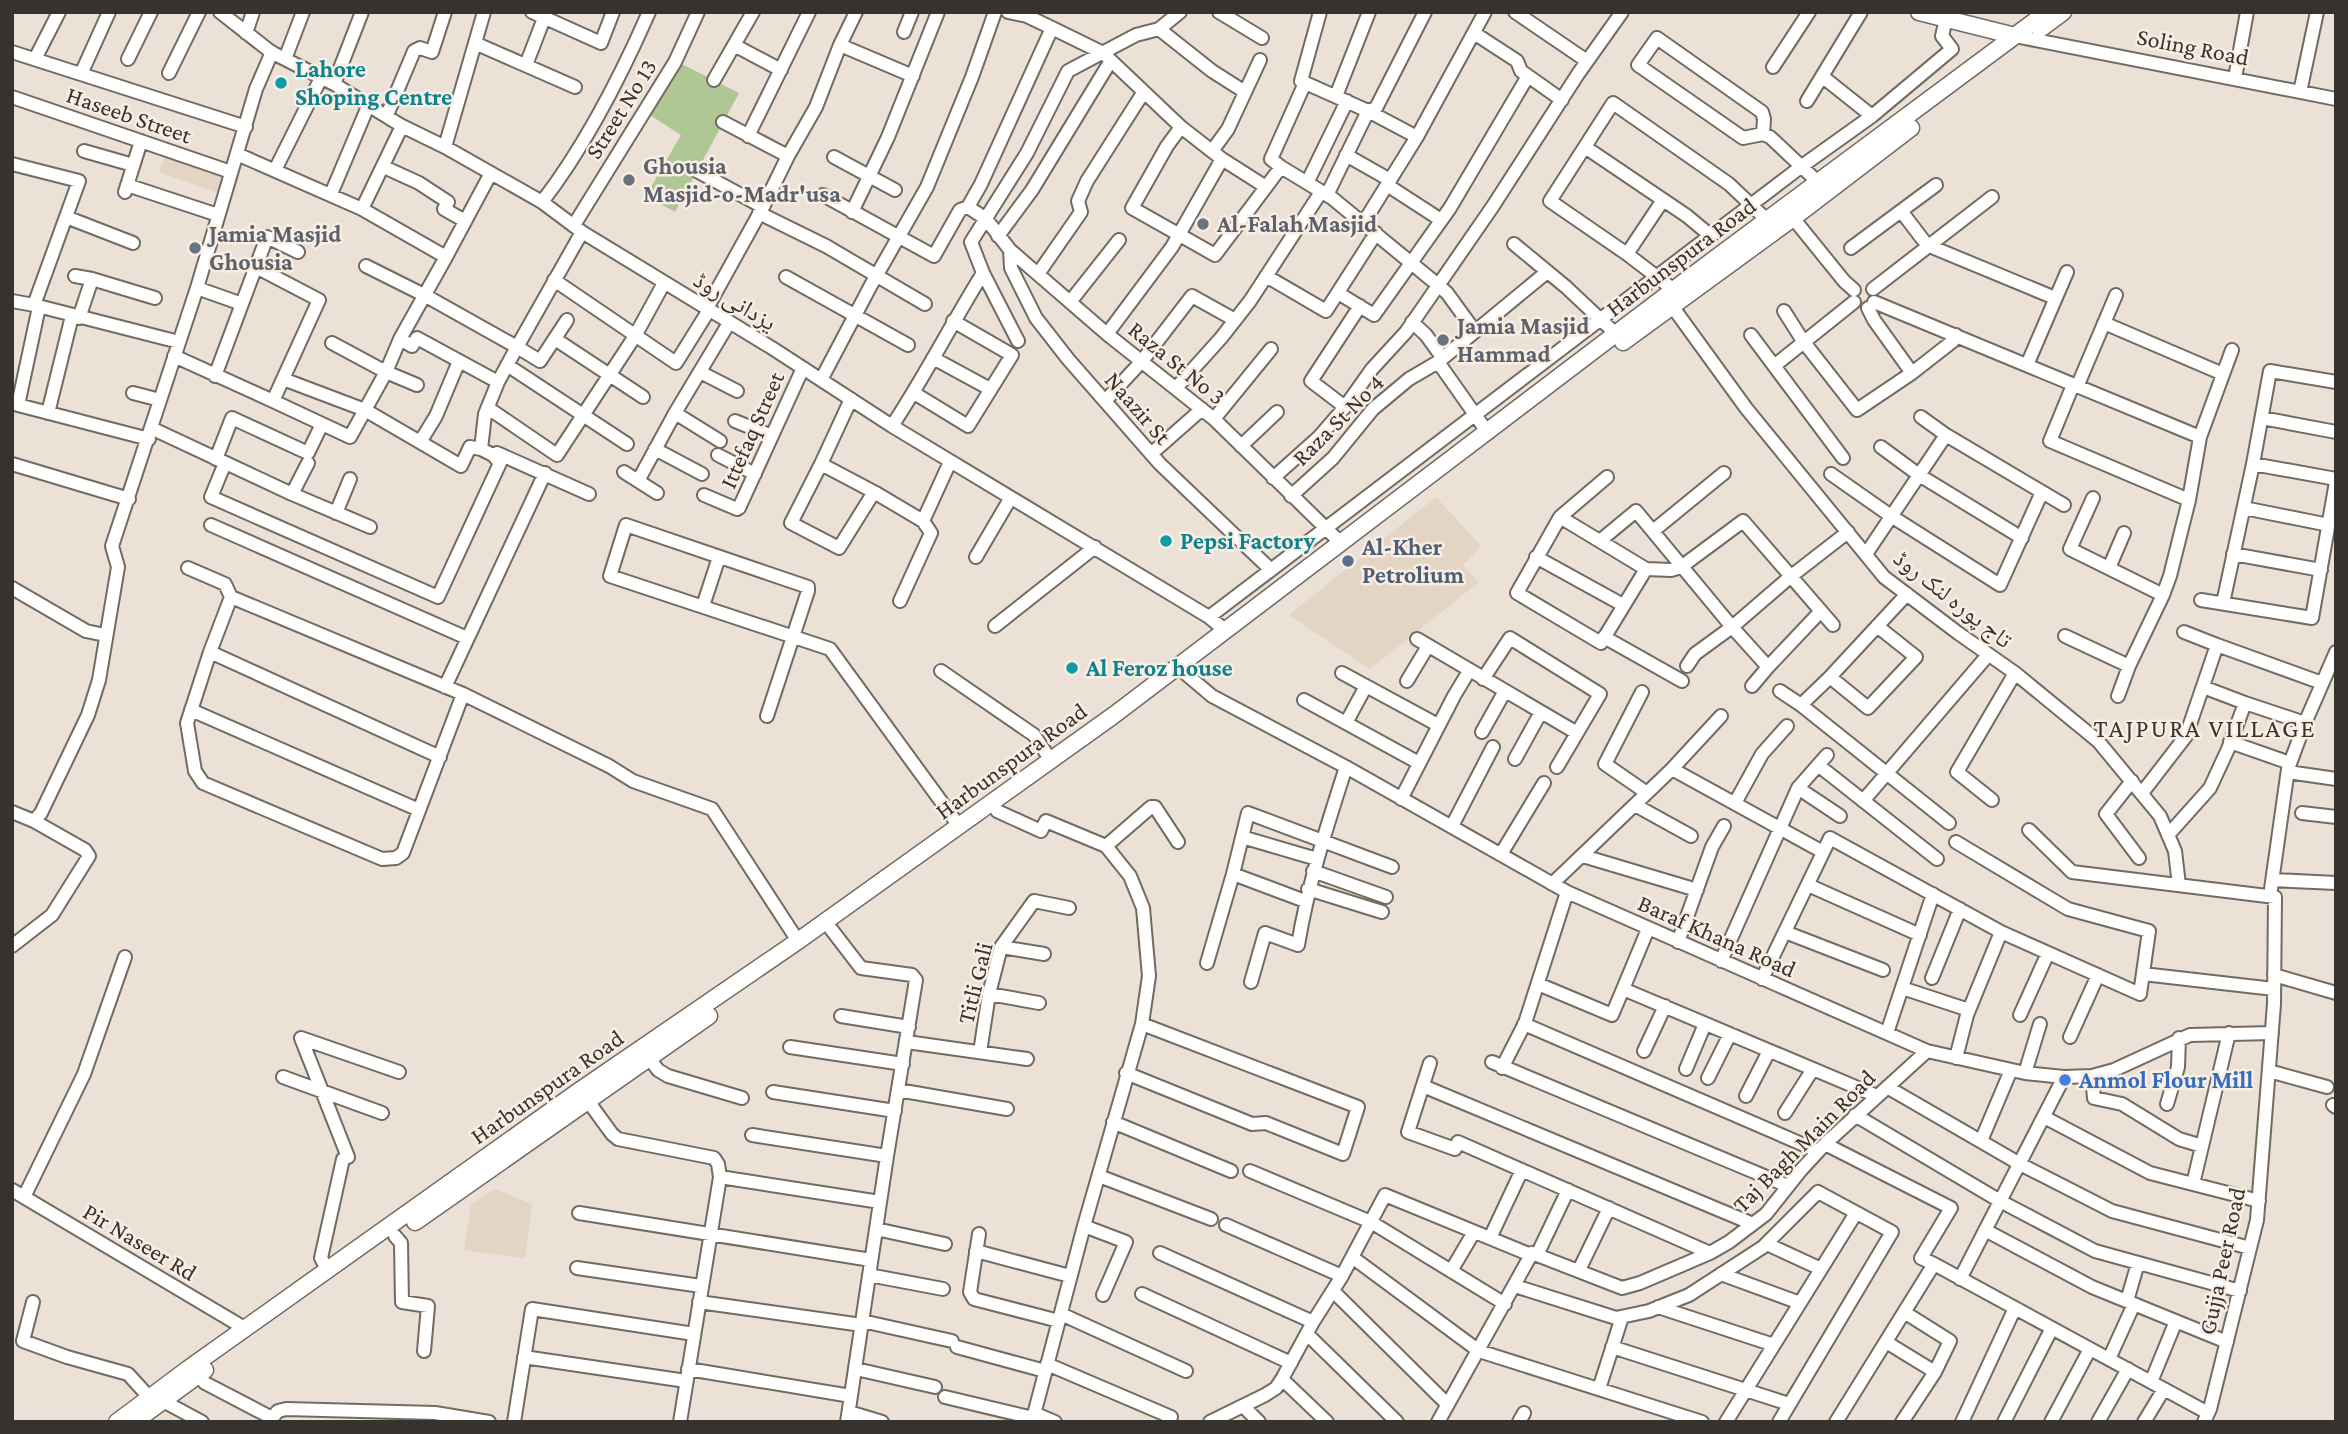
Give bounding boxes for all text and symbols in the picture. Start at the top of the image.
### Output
street label: Soling Road [2135,22,2252,71]
street label: Street No 13 [579,54,662,163]
place label: Lahore Shoping Centre [295,55,452,110]
marker: Lahore Shoping Centre [273,75,289,91]
street label: Haseeb Street [63,81,196,149]
place label: Ghousia Masjid-o-Madr'usa [643,152,841,208]
marker: Ghousia Masjid-o-Madr'usa [621,172,637,188]
street label: Harbunspura Road [1601,191,1761,322]
place label: Al-Falah Masjid [1216,210,1377,238]
marker: Al-Falah Masjid [1195,216,1211,232]
place label: Jamia Masjid Ghousia [206,220,341,275]
marker: Jamia Masjid Ghousia [187,240,203,256]
street label: یزدانی روڈ [689,265,781,337]
place label: Jamia Masjid Hammad [1454,312,1589,367]
street label: Raza St No 3 [1123,315,1231,410]
marker: Jamia Masjid Hammad [1435,332,1451,348]
street label: Ittefaq Street [714,366,790,492]
street label: Naazir St [1100,366,1178,450]
street label: Raza St No 4 [1286,368,1389,471]
place label: Pepsi Factory [1180,527,1315,554]
marker: Pepsi Factory [1158,533,1174,549]
place label: Al-Kher Petrolium [1361,533,1465,588]
street label: تاج پورہ لنک روڈ [1888,544,2018,655]
marker: Al-Kher Petrolium [1340,553,1356,569]
place label: Al Feroz house [1085,654,1233,681]
marker: Al Feroz house [1064,660,1080,676]
street label: Harbunspura Road [930,696,1092,825]
district label: TAJPURA VILLAGE [2093,714,2317,743]
street label: Baraf Khana Road [1634,889,1801,983]
street label: Titli Gali [951,939,998,1027]
street label: Harbunspura Road [465,1024,629,1149]
street label: Taj Bagh Main Road [1727,1064,1881,1217]
place label: Anmol Flour Mill [2078,1066,2253,1093]
marker: Anmol Flour Mill [2057,1072,2073,1088]
street label: Gujja Peer Road [2193,1184,2250,1337]
street label: Pir Naseer Rd [79,1197,202,1286]

